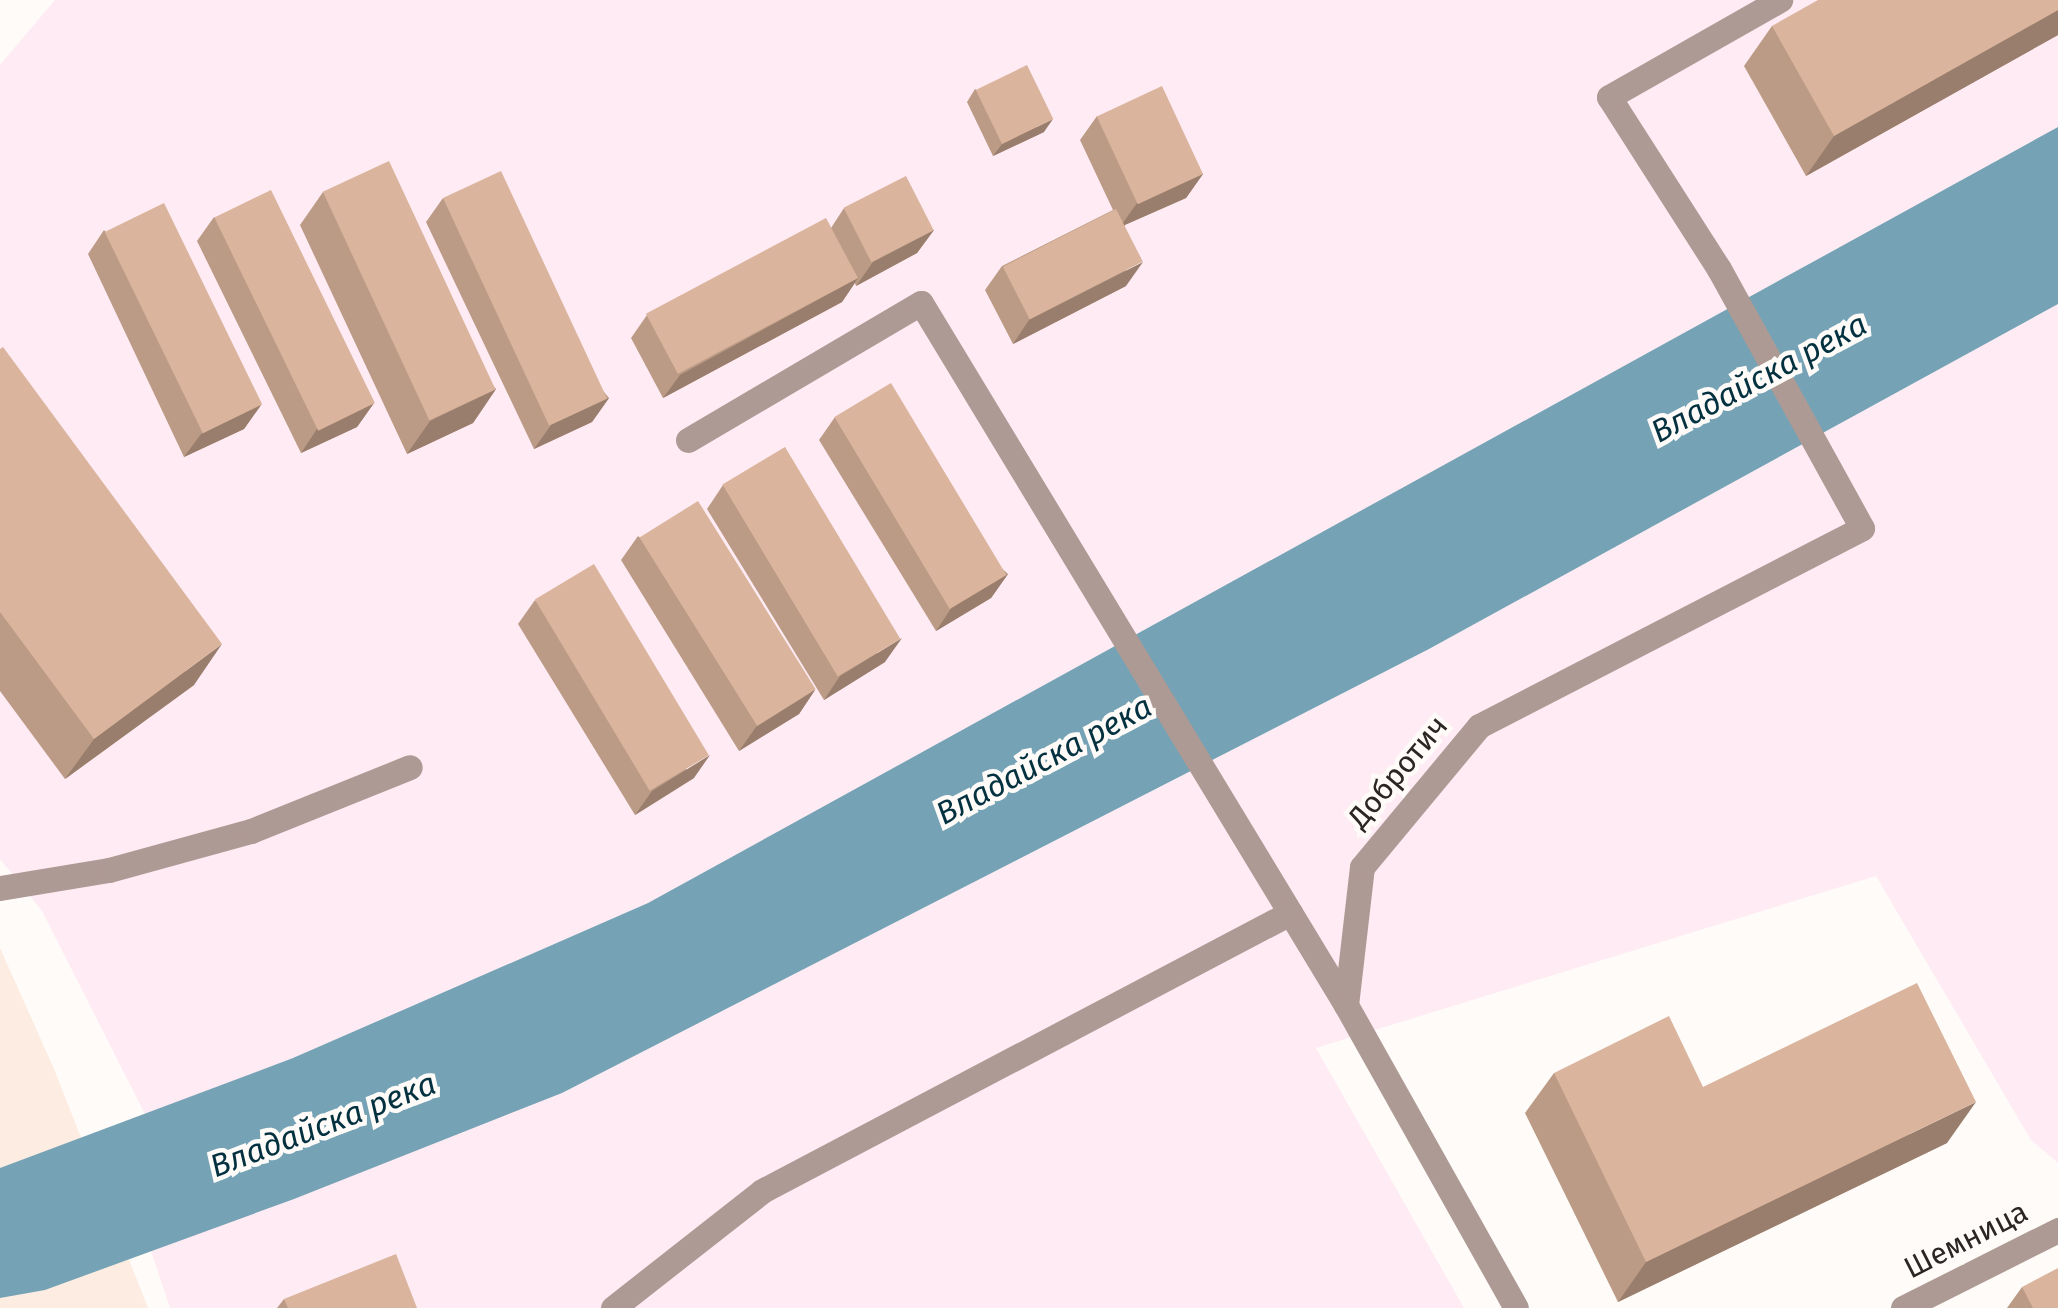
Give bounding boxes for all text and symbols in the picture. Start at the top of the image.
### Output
water label: Владайска река [1645,305,1873,451]
water label: Владайска река [930,687,1158,833]
street label: Добротич [1341,708,1455,836]
water label: Владайска река [205,1064,441,1186]
street label: Шемница [1898,1194,2034,1286]

